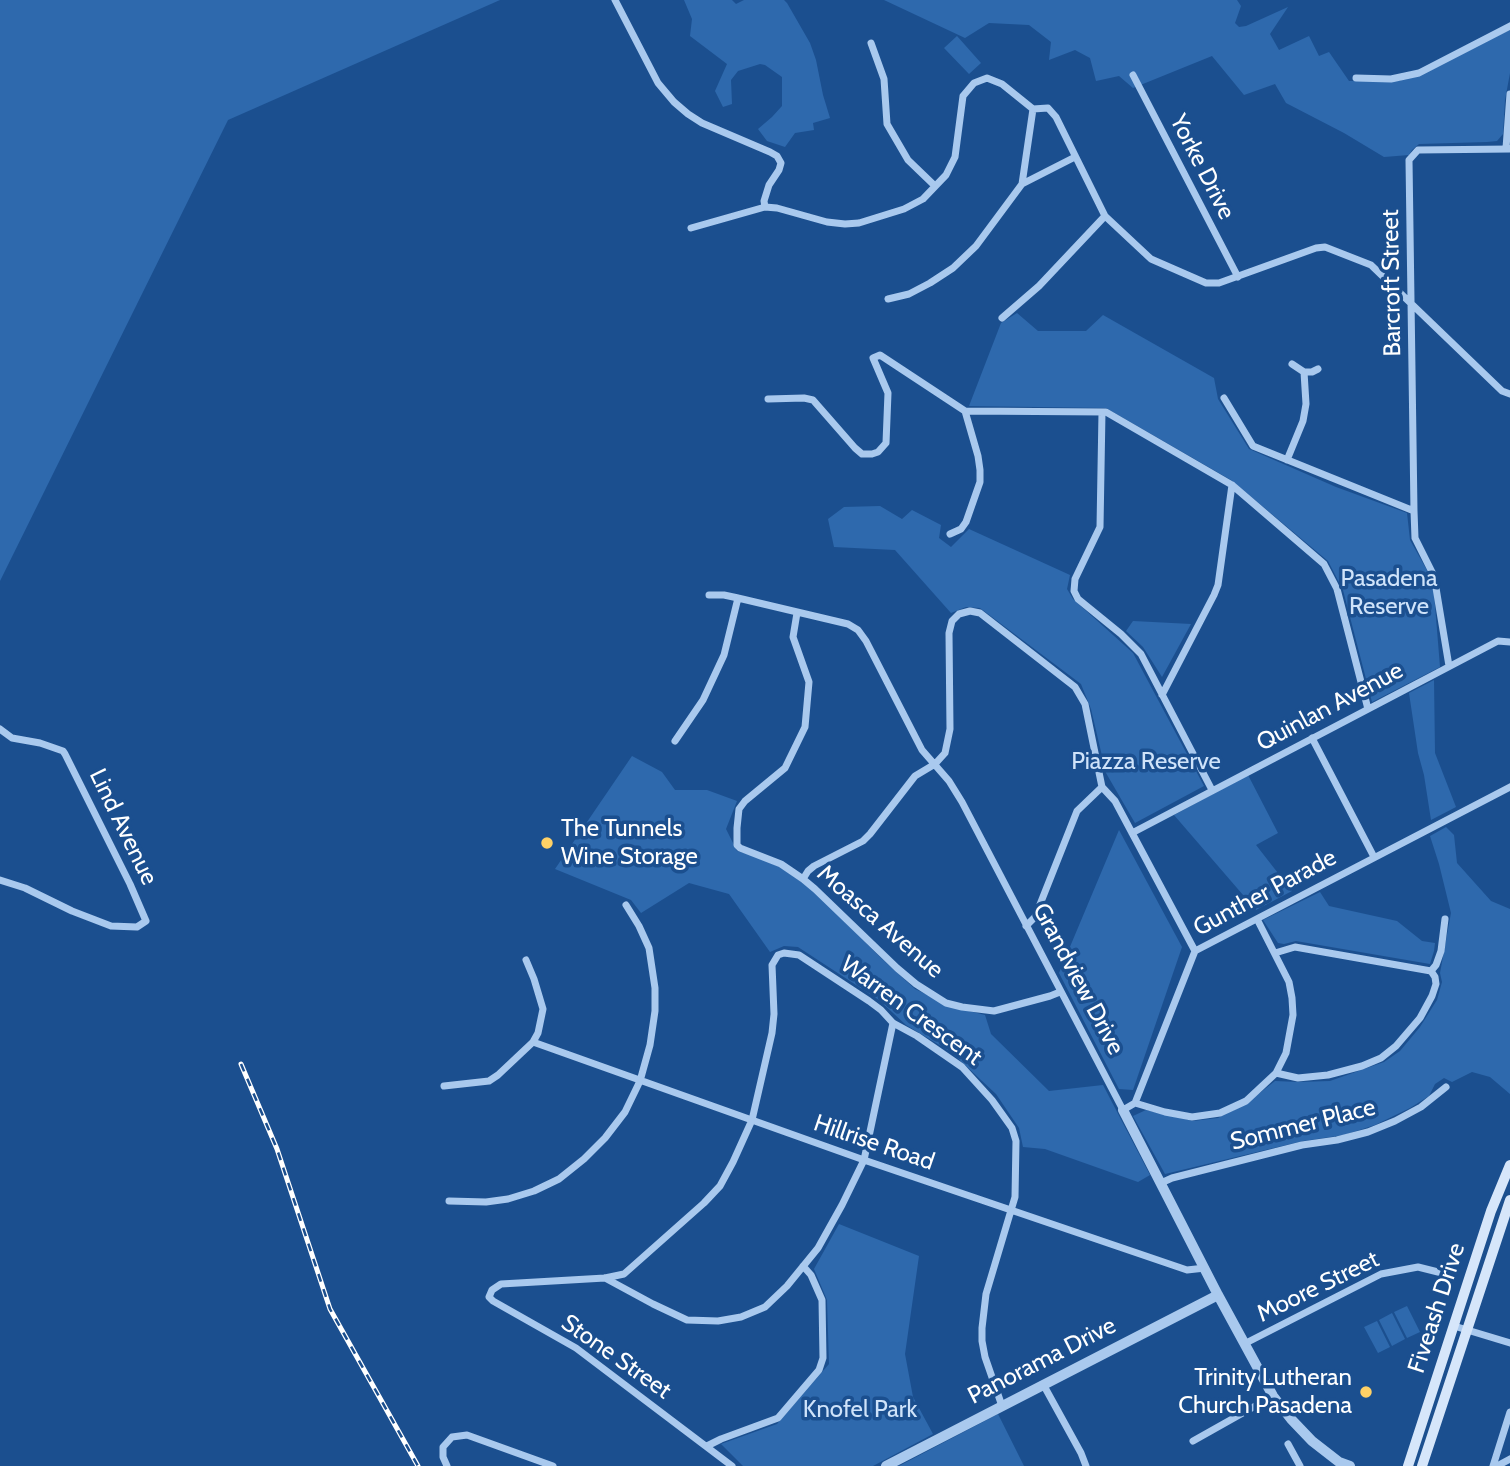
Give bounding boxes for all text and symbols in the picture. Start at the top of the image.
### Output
street label: Yorke Drive [1163,110,1241,224]
street label: Barcroft Street [1376,209,1408,357]
park label: Pasadena Reserve [1341,565,1437,621]
street label: Quinlan Avenue [1252,656,1408,758]
park label: Piazza Reserve [1071,748,1221,776]
street label: Lind Avenue [83,764,163,890]
place label: The Tunnels Wine Storage [561,815,698,871]
marker: The Tunnels Wine Storage [539,835,555,851]
street label: Gunther Parade [1189,843,1341,943]
street label: Moasca Avenue [811,859,949,985]
street label: Grandview Drive [1026,898,1130,1060]
street label: Warren Crescent [835,950,987,1072]
street label: Sommer Place [1228,1093,1378,1157]
street label: Hillrise Road [810,1109,938,1177]
street label: Fiveash Drive [1402,1239,1472,1377]
street label: Moore Street [1252,1245,1384,1329]
street label: Stone Street [555,1309,677,1405]
street label: Panorama Drive [963,1311,1121,1411]
place label: Trinity Lutheran Church Pasadena [1178,1364,1352,1420]
marker: Trinity Lutheran Church Pasadena [1358,1384,1374,1400]
park label: Knofel Park [803,1396,917,1424]

